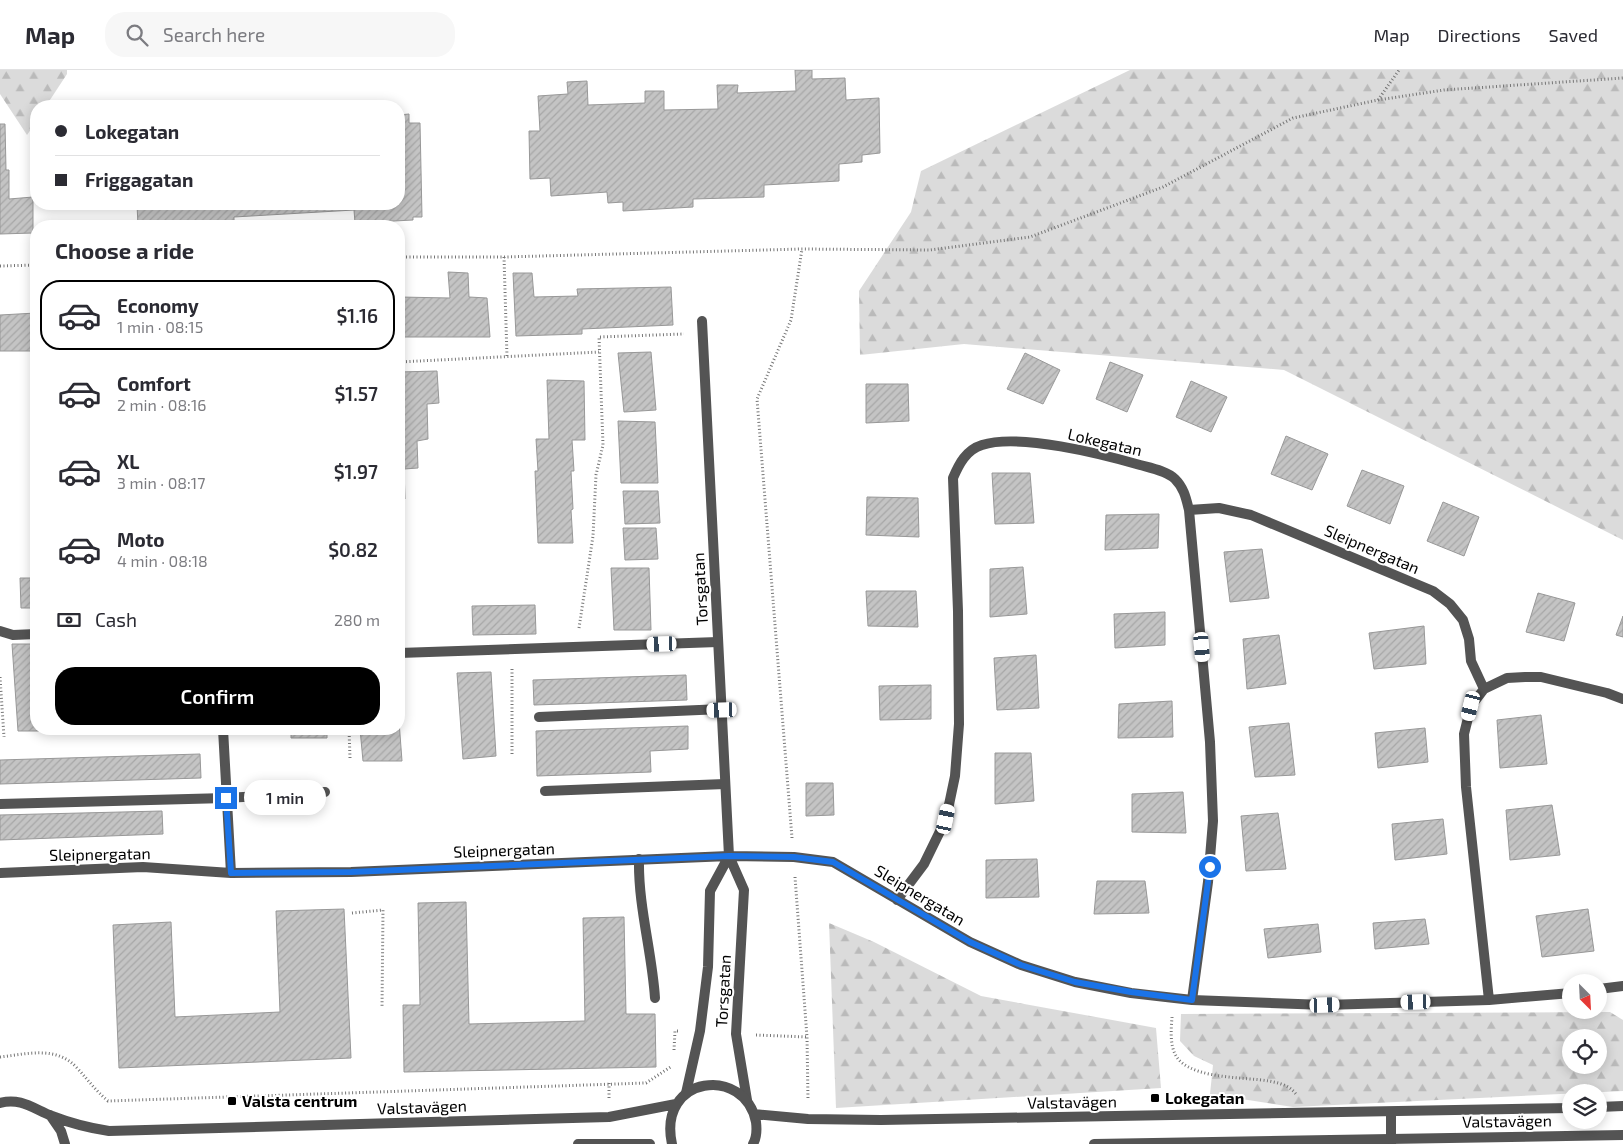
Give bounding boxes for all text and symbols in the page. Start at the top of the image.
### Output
search box [105,12,455,57]
text: Map [25,20,75,49]
icon: search [123,21,151,49]
text: Search here [163,23,265,46]
text: Map [1373,24,1410,46]
text: Directions [1438,24,1521,46]
text: Saved [1549,24,1598,46]
text: Lokegatan [85,120,179,143]
text: Friggagatan [85,168,193,191]
text: Choose a ride [55,237,194,263]
icon: car [57,293,102,338]
text: Economy [117,294,199,317]
text: $1.16 [336,304,378,327]
text: 1 min · 08:15 [117,317,203,336]
icon: car [57,371,102,416]
text: Comfort [117,372,191,395]
text: $1.57 [334,382,378,405]
text: 2 min · 08:16 [117,395,206,414]
street label: Lokegatan [1066,424,1144,459]
icon: car [57,449,102,494]
text: XL [117,450,139,473]
text: $1.97 [334,460,378,483]
text: 3 min · 08:17 [117,473,205,492]
street label: Sleipnergatan [1322,520,1423,577]
icon: car [57,527,102,572]
text: Moto [117,528,165,551]
text: $0.82 [328,538,378,561]
text: 4 min · 08:18 [117,551,208,570]
street label: Torsgatan [688,552,711,626]
icon: cash [55,606,83,634]
text: Cash [95,608,137,631]
text: 280 m [334,610,380,629]
car [1193,631,1210,663]
car [646,636,677,652]
button: Confirm [55,667,380,725]
car [1460,690,1481,722]
car [706,702,737,718]
callout: 1 min [244,780,326,816]
route end [215,787,237,809]
text: 1 min [266,788,304,807]
car [935,803,956,835]
street label: Sleipnergatan [453,838,555,861]
street label: Sleipnergatan [49,843,151,864]
route start [1199,856,1221,878]
street label: Sleipnergatan [872,860,969,929]
street label: Torsgatan [711,954,734,1028]
north arrow [1562,974,1608,1019]
map controls [1562,974,1607,1129]
car [1400,994,1431,1010]
car [1309,997,1340,1013]
button: locate [1562,1029,1607,1074]
button: layers [1562,1084,1607,1129]
place label: Lokegatan [1165,1088,1244,1107]
place label: Valsta centrum [242,1091,357,1110]
street label: Valstavägen [1027,1091,1117,1112]
marker: Lokegatan [1149,1092,1161,1104]
marker: Valsta centrum [226,1095,238,1107]
street label: Valstavägen [377,1095,467,1118]
street label: Valstavägen [1462,1110,1552,1131]

